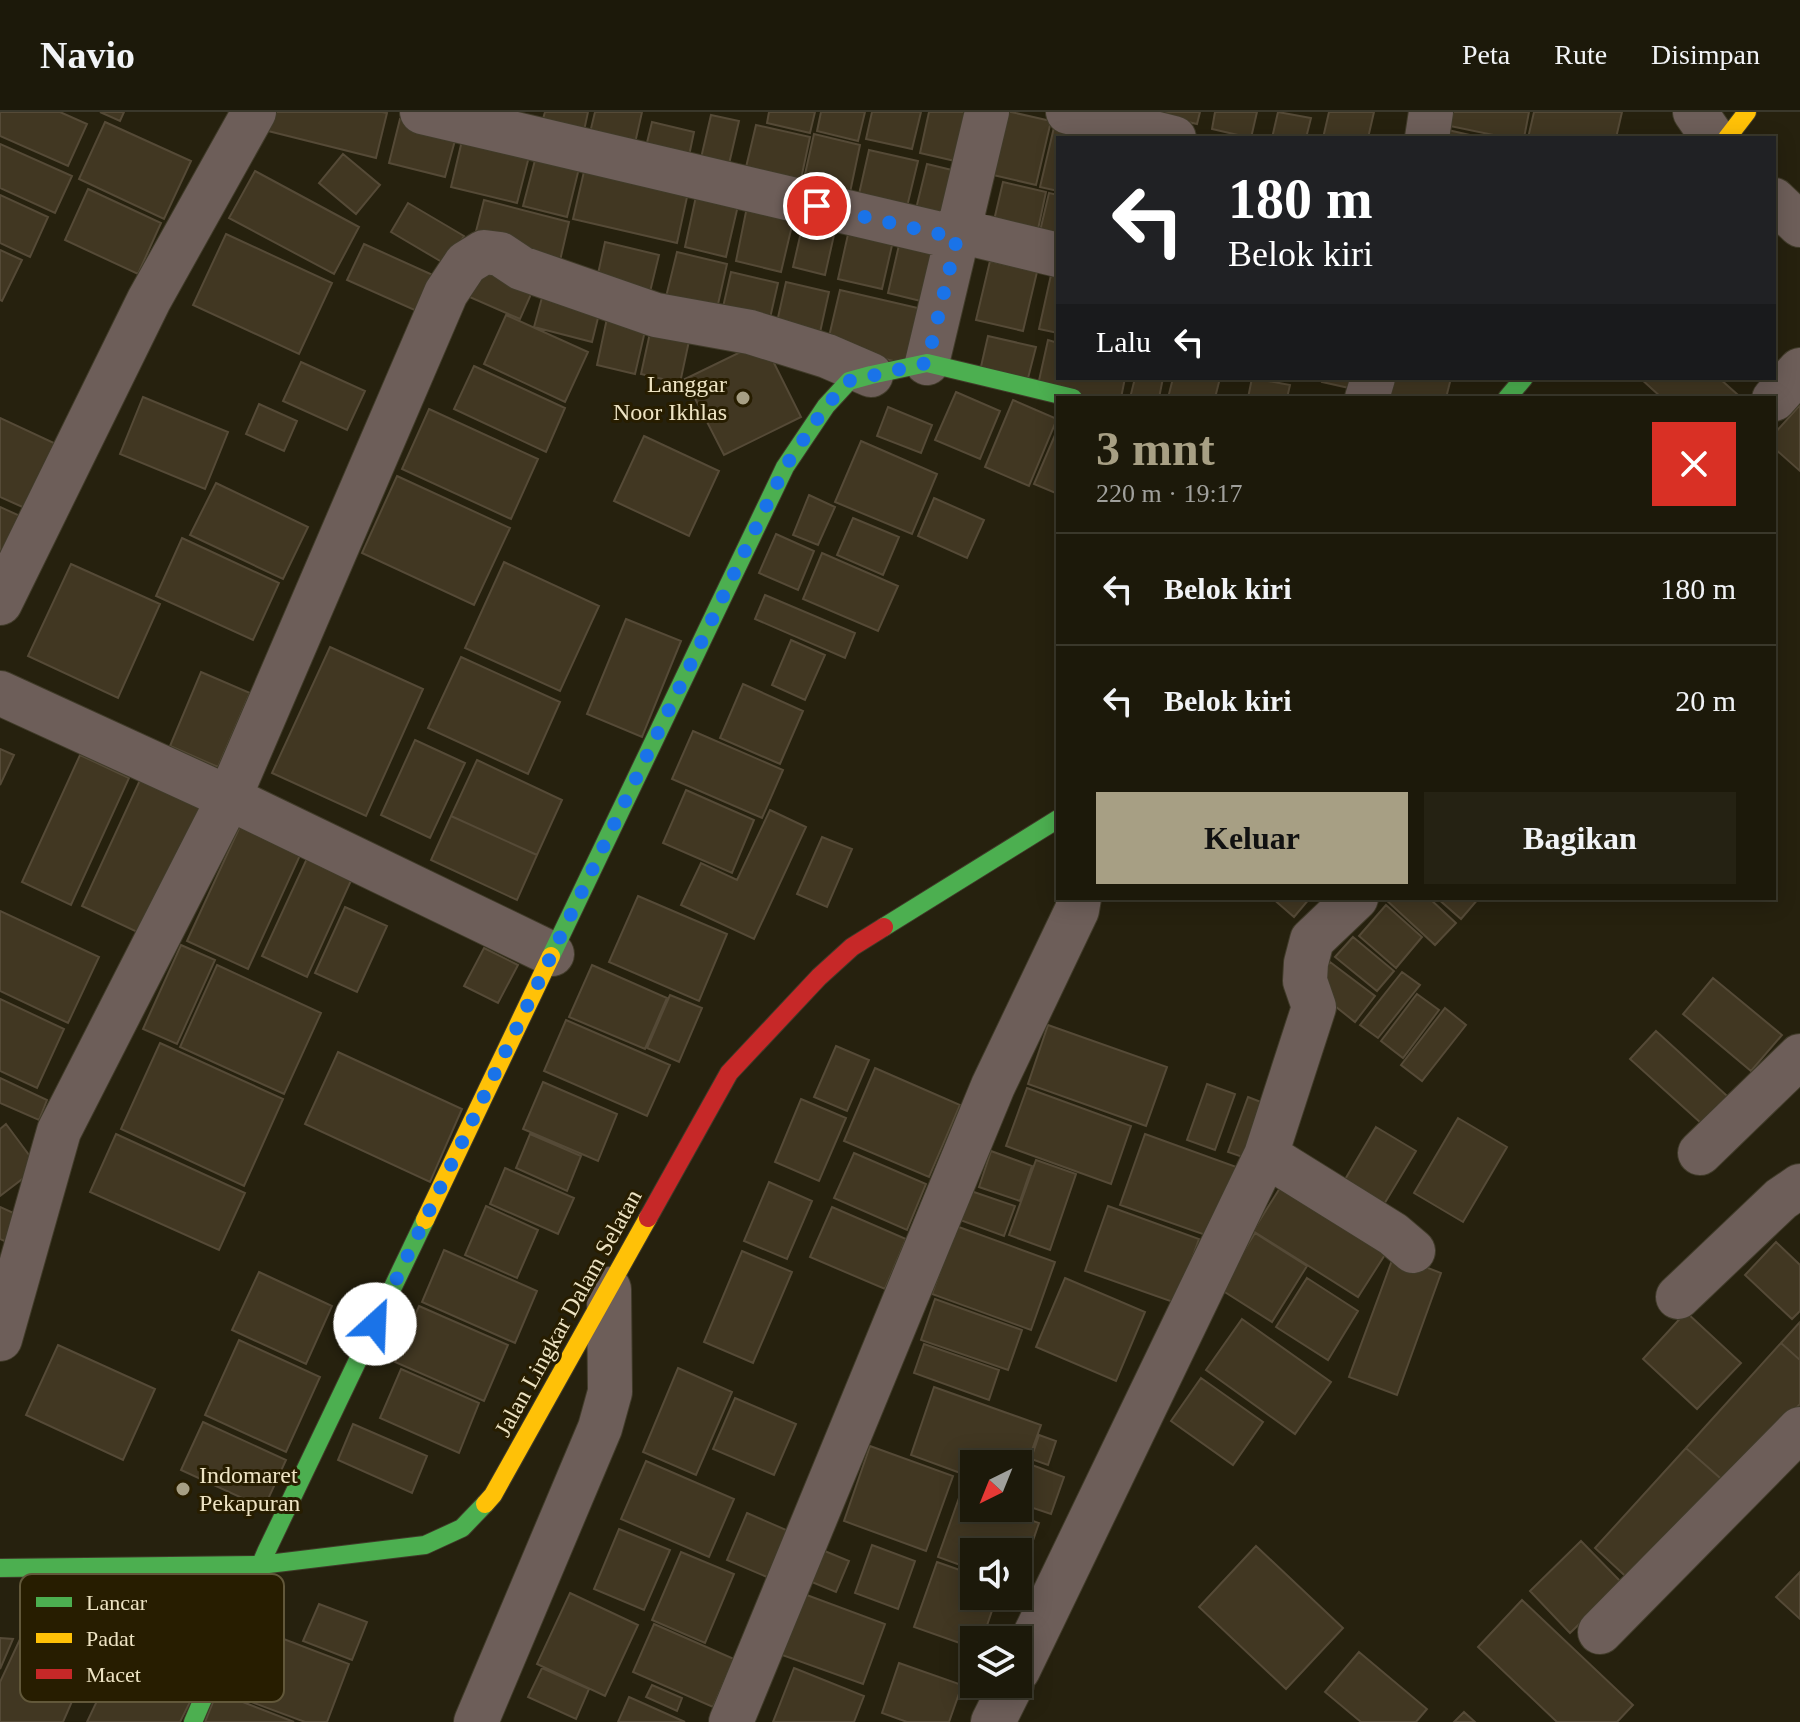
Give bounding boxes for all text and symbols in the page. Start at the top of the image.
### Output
text: Navio [40,34,135,76]
text: Peta [1462,39,1510,70]
text: Rute [1554,39,1607,70]
text: Disimpan [1651,39,1760,70]
icon: left [1096,168,1200,272]
text: 180 m [1228,168,1373,230]
pin [783,172,851,240]
icon: arrive [795,184,839,228]
text: Belok kiri [1228,234,1373,274]
icon: left [1167,320,1211,364]
text: Lalu [1096,325,1151,358]
place label: Langgar Noor Ikhlas [613,371,727,425]
marker: Langgar Noor Ikhlas [734,389,752,407]
text: 3 mnt [1096,422,1215,475]
button: close [1652,422,1736,506]
text: 220 m · 19:17 [1096,479,1243,508]
icon: left [1096,567,1140,611]
text: Belok kiri [1164,572,1292,605]
text: 180 m [1660,572,1736,605]
icon: left [1096,679,1140,723]
text: Belok kiri [1164,684,1292,717]
text: 20 m [1675,684,1736,717]
button: Keluar [1096,792,1408,884]
button: Bagikan [1424,792,1736,884]
street label: Jalan Lingkar Dalam Selatan [489,1185,647,1441]
position arrow [333,1282,417,1366]
north arrow [960,1450,1032,1522]
map controls [960,1450,1032,1698]
place label: Indomaret Pekapuran [199,1462,300,1516]
marker: Indomaret Pekapuran [174,1480,192,1498]
button: sound [960,1538,1032,1610]
legend [20,1574,284,1702]
text: Lancar [86,1590,148,1615]
text: Padat [86,1626,135,1651]
button: layers [960,1626,1032,1698]
text: Macet [86,1662,141,1687]

